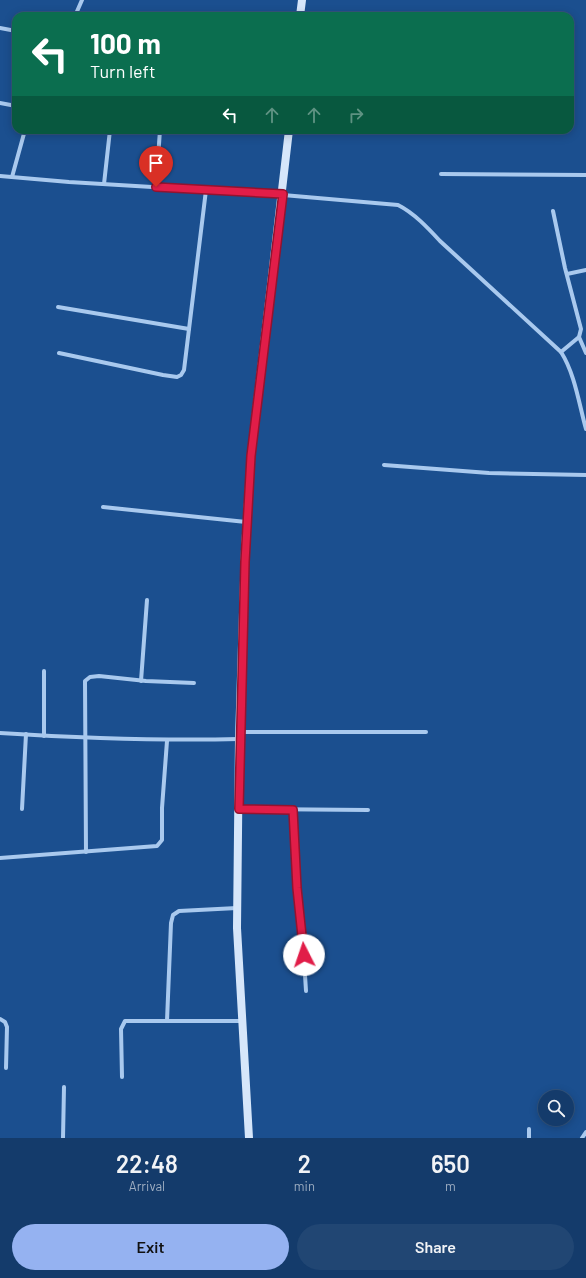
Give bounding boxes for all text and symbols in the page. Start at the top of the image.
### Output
text: 100 m [90,26,161,60]
icon: left [24,28,76,80]
text: Turn left [90,60,156,82]
icon: left [219,104,241,126]
icon: ahead [261,104,283,126]
icon: ahead [303,104,325,126]
icon: right [345,104,367,126]
pin [139,146,173,187]
icon: arrive [145,152,167,174]
position arrow [283,934,325,976]
map controls [538,1090,574,1126]
button: search [538,1090,574,1126]
text: 22:48 [116,1149,178,1178]
text: 2 [298,1149,311,1178]
text: 650 [431,1149,470,1178]
text: Arrival [129,1178,165,1194]
text: min [294,1178,315,1194]
text: m [445,1178,456,1194]
button: Exit [12,1224,289,1270]
button: Share [297,1224,574,1270]

